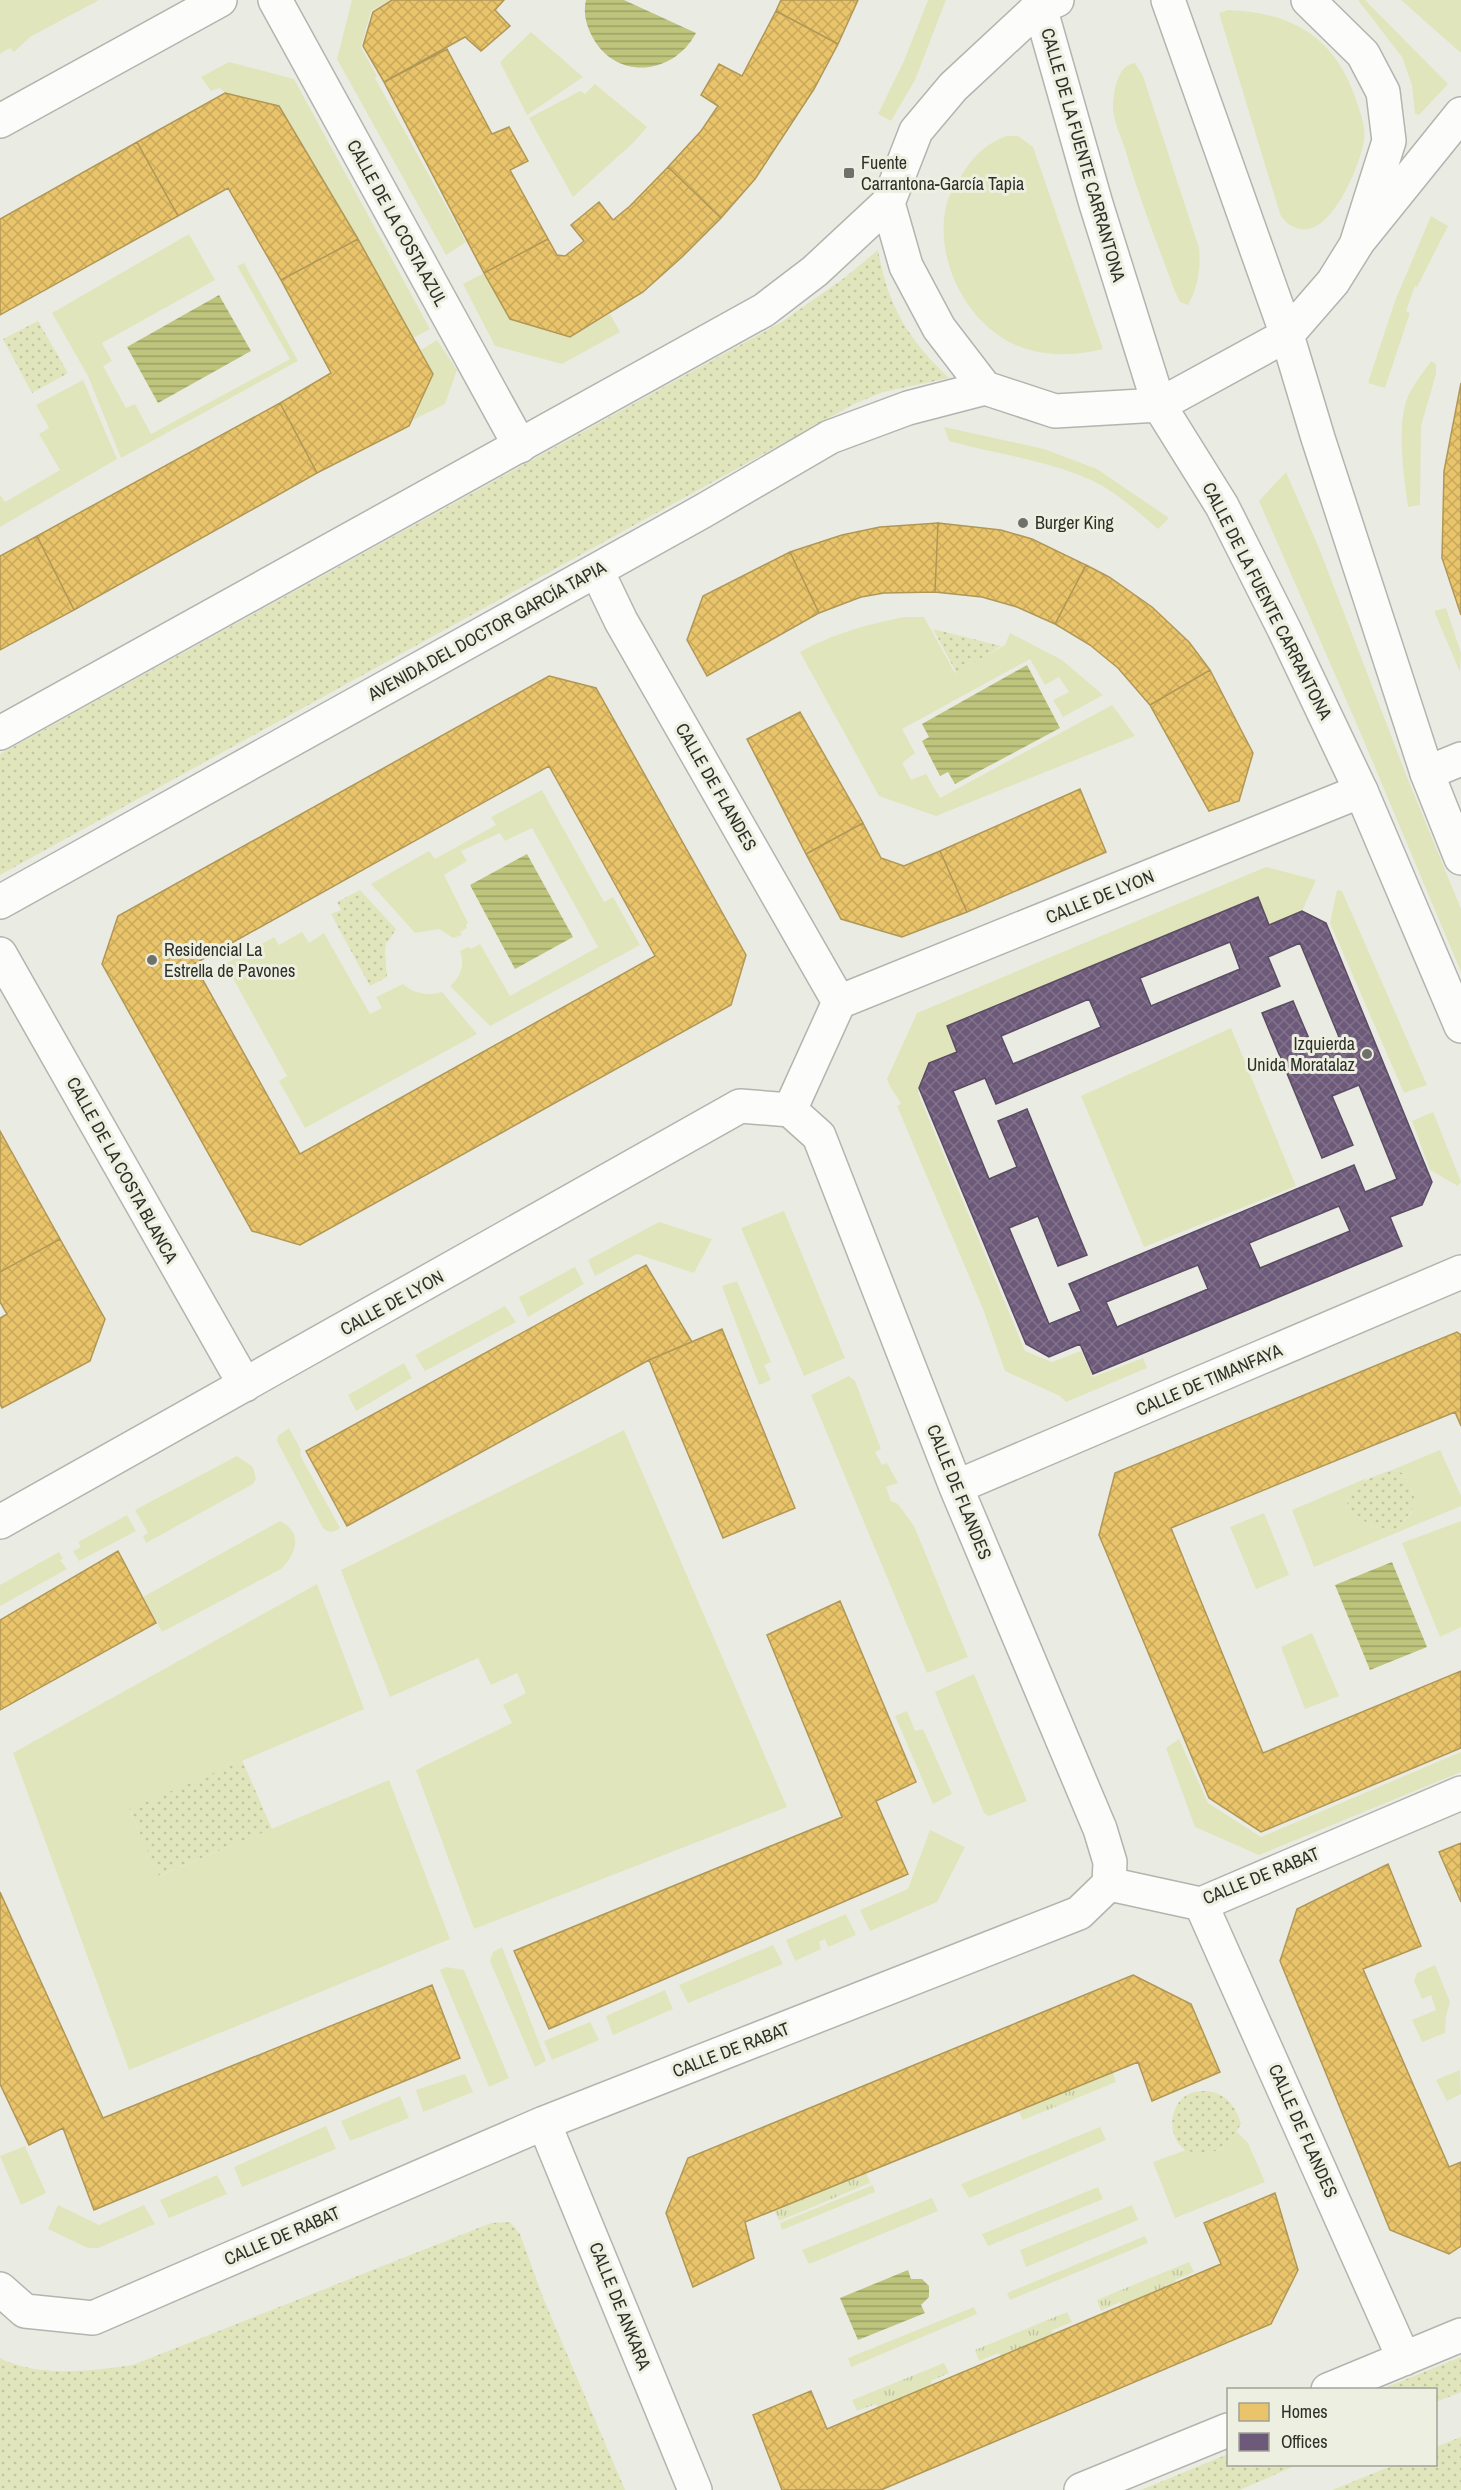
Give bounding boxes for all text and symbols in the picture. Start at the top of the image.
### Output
street label: CALLE DE LA FUENTE CARRANTONA [1035,25,1132,285]
street label: CALLE DE LA COSTA AZUL [341,135,454,311]
place label: Fuente Carrantona-García Tapia [861,150,1024,196]
marker: Fuente Carrantona-García Tapia [842,166,856,180]
street label: CALLE DE LA FUENTE CARRANTONA [1197,478,1338,724]
place label: Burger King [1035,510,1115,535]
marker: Burger King [1016,516,1030,530]
street label: AVENIDA DEL DOCTOR GARCÍA TAPIA [362,555,610,707]
street label: CALLE DE FLANDES [670,718,763,855]
street label: CALLE DE LYON [1042,863,1158,930]
place label: Residencial La Estrella de Pavones [164,937,295,983]
marker: Residencial La Estrella de Pavones [145,953,159,967]
place label: Izquierda Unida Moratalaz [1247,1031,1355,1077]
marker: Izquierda Unida Moratalaz [1360,1047,1374,1061]
street label: CALLE DE LA COSTA BLANCA [61,1072,184,1267]
street label: CALLE DE LYON [336,1264,448,1341]
street label: CALLE DE TIMANFAYA [1132,1337,1286,1422]
street label: CALLE DE FLANDES [921,1421,998,1563]
street label: CALLE DE RABAT [1199,1841,1323,1910]
street label: CALLE DE RABAT [669,2016,793,2083]
street label: CALLE DE FLANDES [1263,2060,1344,2202]
street label: CALLE DE RABAT [220,2200,344,2271]
street label: CALLE DE ANKARA [584,2238,657,2373]
legend [1227,2388,1437,2466]
text: Homes [1281,2399,1328,2424]
text: Offices [1281,2429,1328,2454]

